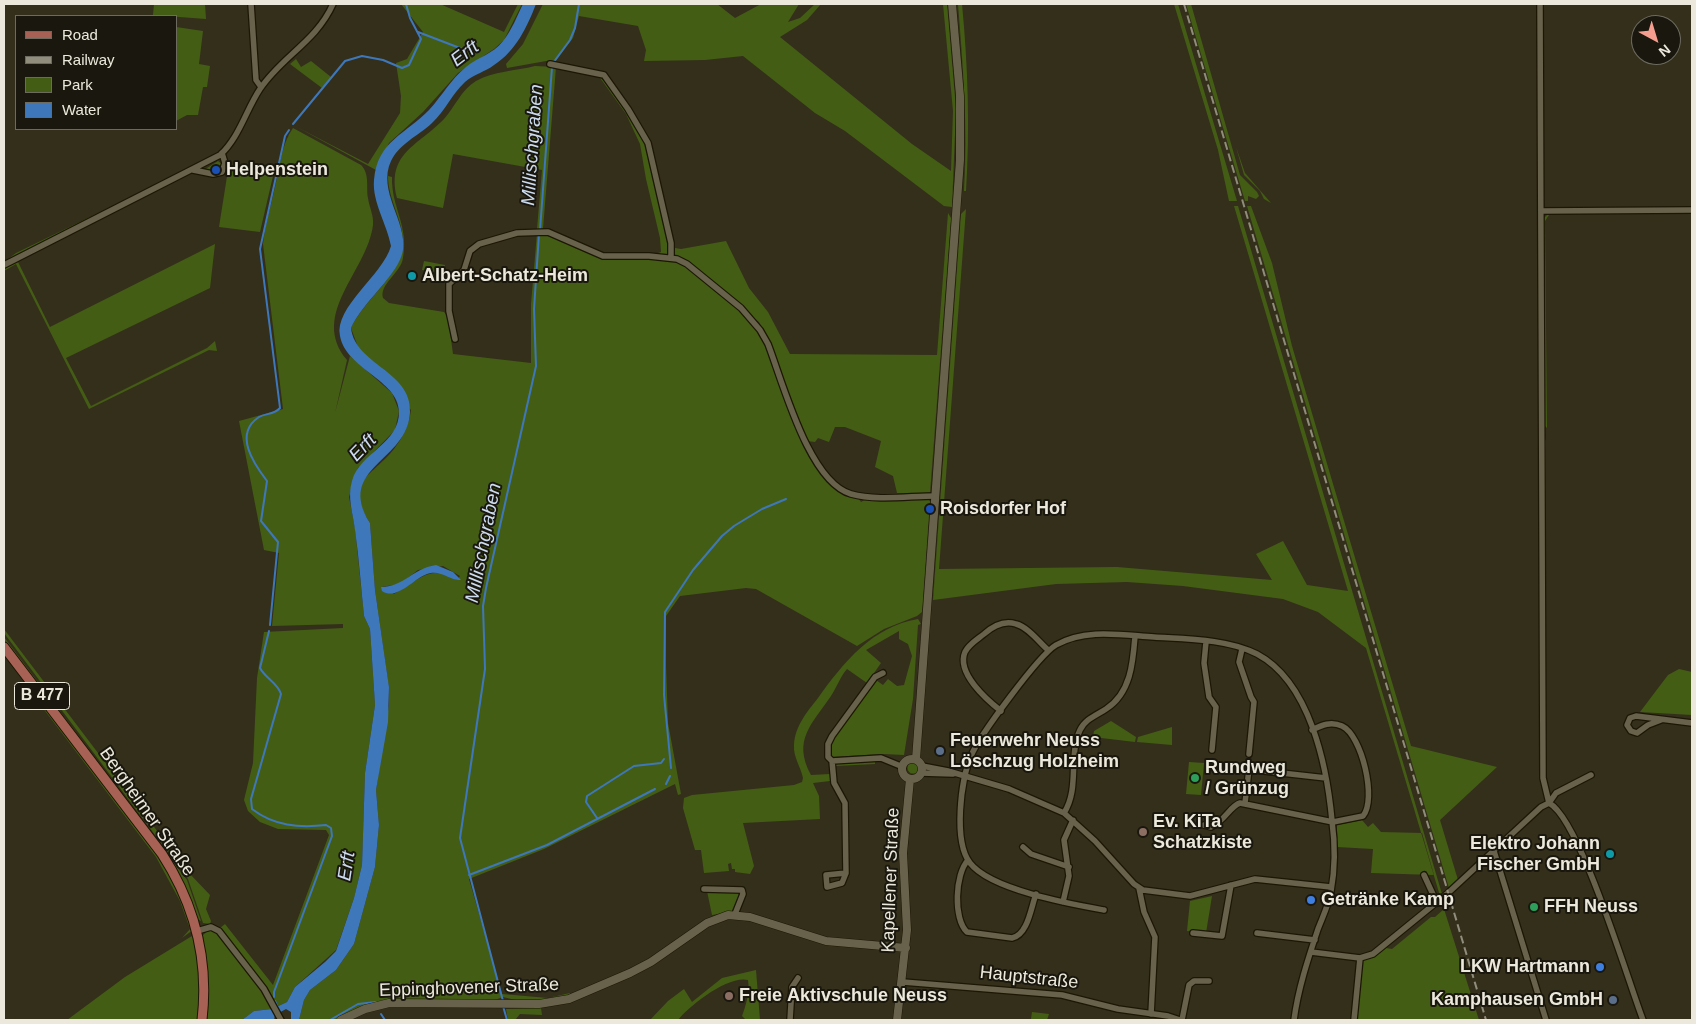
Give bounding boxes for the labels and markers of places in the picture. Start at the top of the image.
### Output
place label: Helpenstein [226,159,328,181]
marker: Helpenstein [210,164,222,176]
place label: Albert-Schatz-Heim [422,265,588,287]
marker: Albert-Schatz-Heim [406,270,418,282]
place label: Roisdorfer Hof [940,498,1066,520]
marker: Roisdorfer Hof [924,503,936,515]
place label: Feuerwehr Neuss Löschzug Holzheim [950,730,1119,772]
marker: Feuerwehr Neuss Löschzug Holzheim [934,745,946,757]
place label: Rundweg / Grünzug [1205,757,1289,800]
marker: Rundweg / Grünzug [1189,772,1201,784]
place label: Ev. KiTa Schatzkiste [1153,811,1252,854]
marker: Ev. KiTa Schatzkiste [1137,826,1149,838]
place label: Elektro Johann Fischer GmbH [1470,833,1600,876]
marker: Elektro Johann Fischer GmbH [1604,848,1616,860]
place label: Getränke Kamp [1321,889,1454,911]
marker: Getränke Kamp [1305,894,1317,906]
place label: FFH Neuss [1544,896,1638,918]
marker: FFH Neuss [1528,901,1540,913]
place label: LKW Hartmann [1460,956,1590,978]
marker: LKW Hartmann [1594,961,1606,973]
place label: Freie Aktivschule Neuss [739,985,947,1007]
place label: Kamphausen GmbH [1431,989,1603,1011]
marker: Freie Aktivschule Neuss [723,990,735,1002]
marker: Kamphausen GmbH [1607,994,1619,1006]

